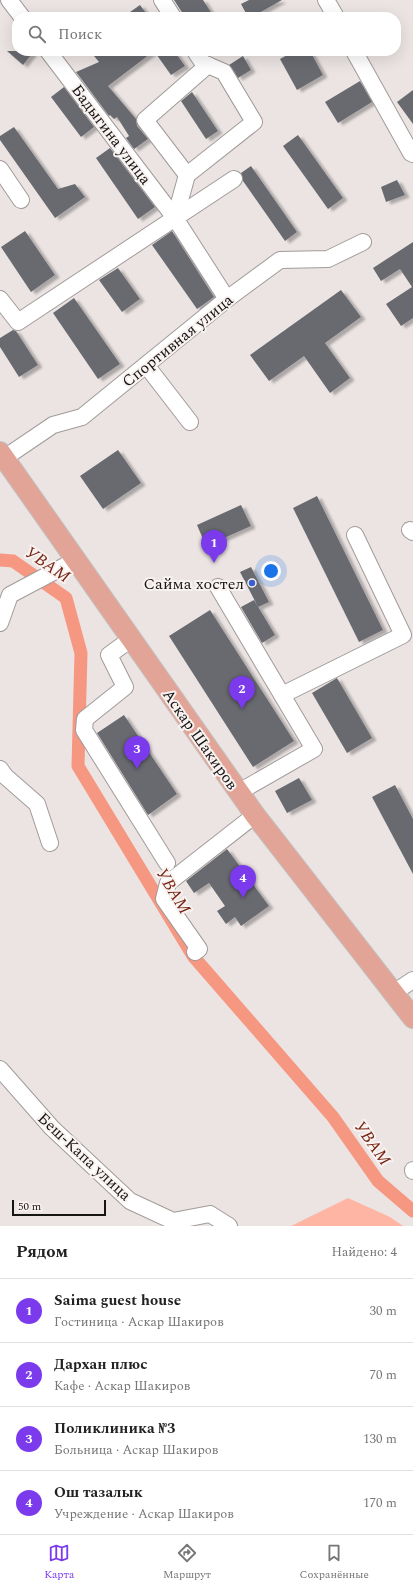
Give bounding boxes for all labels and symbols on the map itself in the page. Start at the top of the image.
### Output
street label: Бадыгина улица [65,79,157,190]
street label: Спортивная улица [117,288,239,393]
pin: 1 [201,530,227,563]
water label: УВАМ [19,540,76,590]
your location [261,561,281,581]
place label: Сайма хостел [143,572,244,596]
marker: Сайма хостел [247,578,257,588]
pin: 2 [229,676,255,709]
street label: Аскар Шакиров [156,684,244,795]
pin: 3 [124,736,150,769]
water label: УВАМ [149,863,197,920]
pin: 4 [230,865,256,898]
street label: Беш-Капа улица [32,1107,137,1207]
water label: УВАМ [347,1116,397,1172]
scale bar [12,1198,106,1217]

